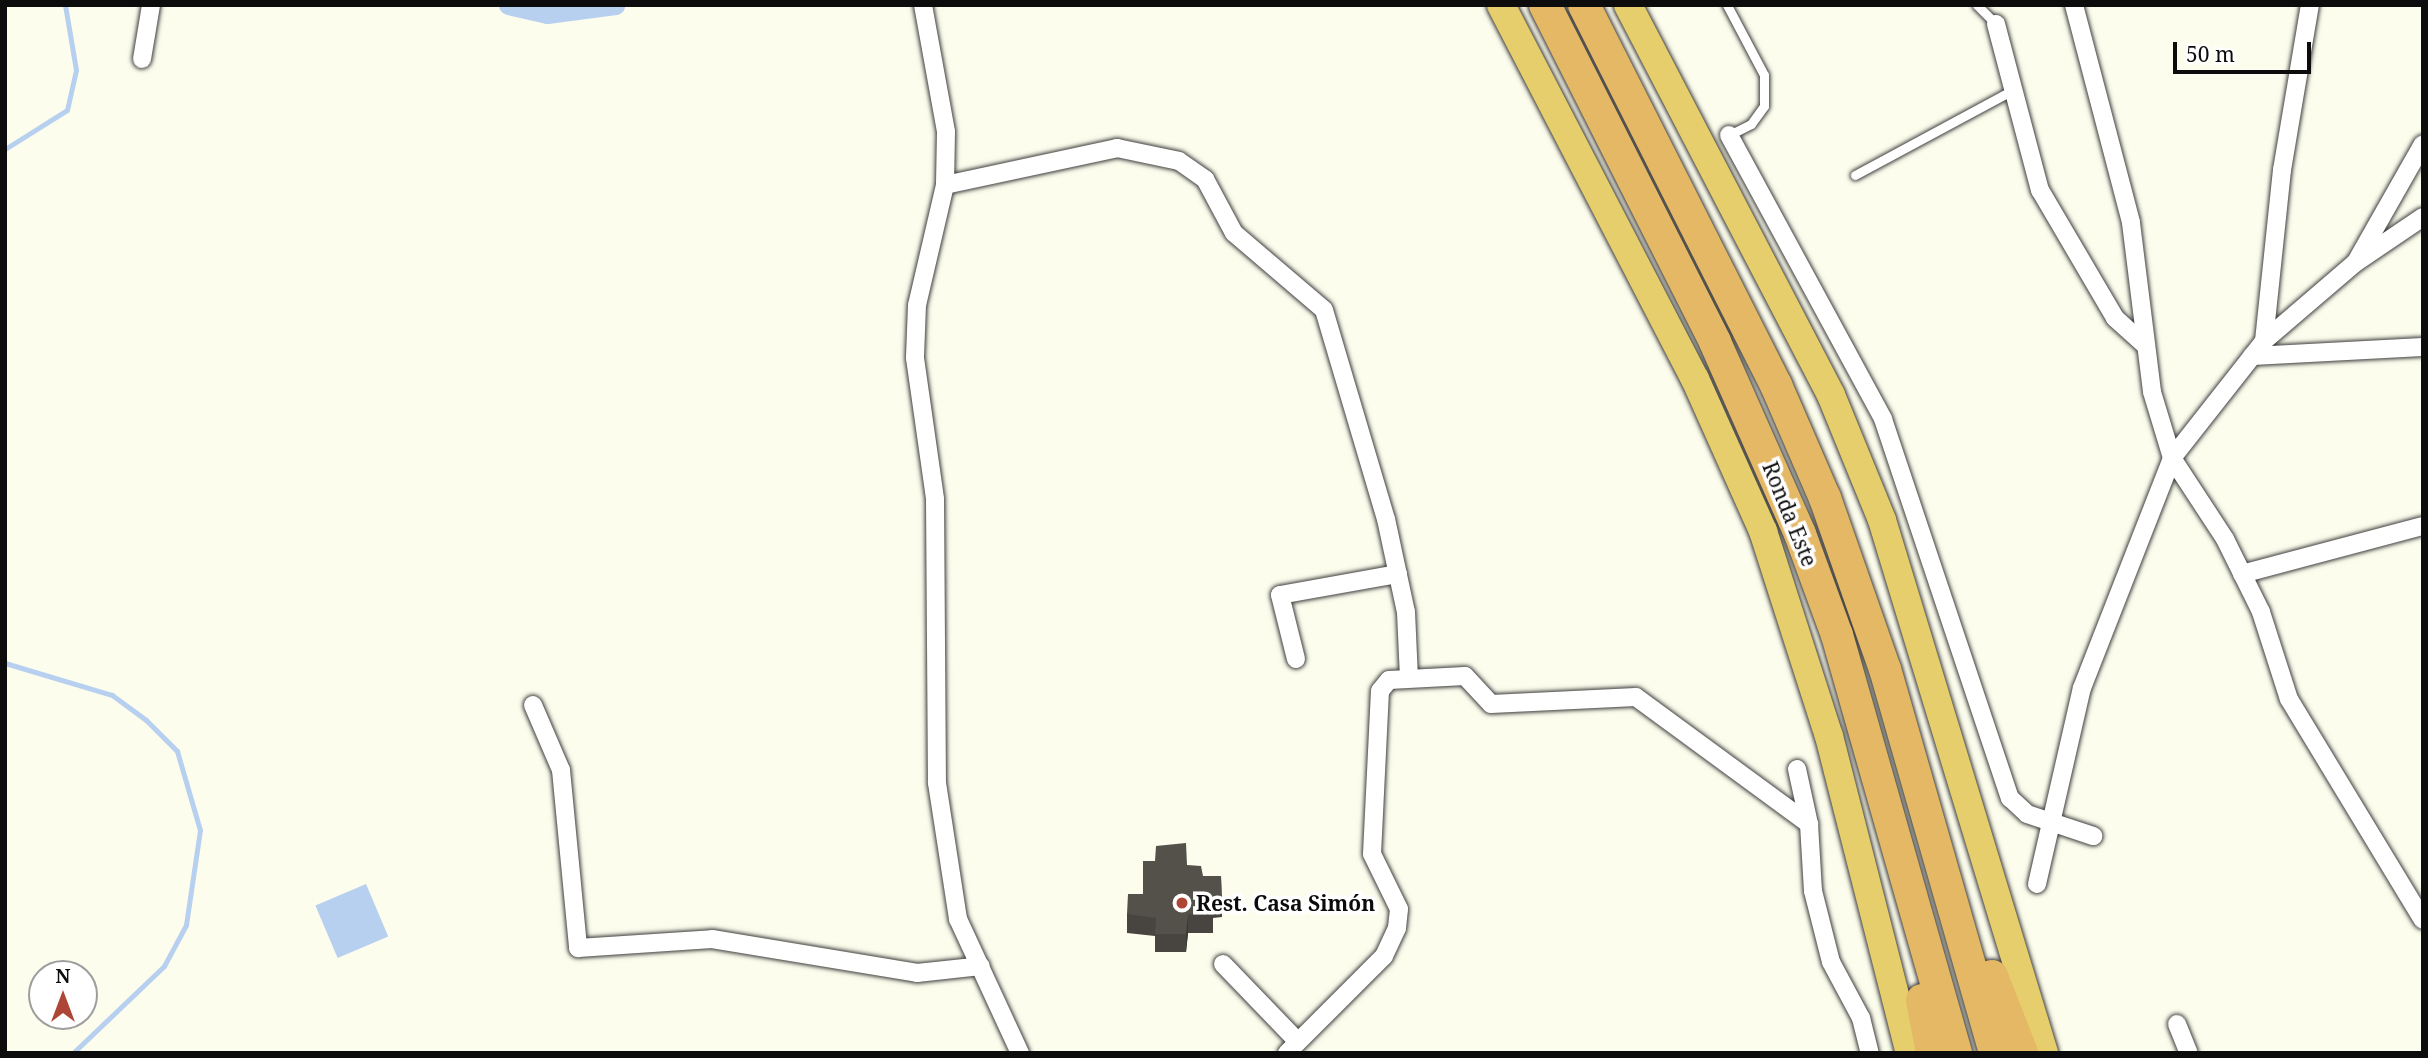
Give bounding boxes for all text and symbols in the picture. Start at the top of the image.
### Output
scale bar [2176,28,2314,72]
text: 50 m [2186,40,2235,68]
street label: Ronda Este [1758,458,1822,570]
place label: Rest. Casa Simón [1196,890,1375,916]
marker: Rest. Casa Simón [1174,895,1190,911]
north arrow [28,960,98,1030]
text: N [56,963,70,989]

